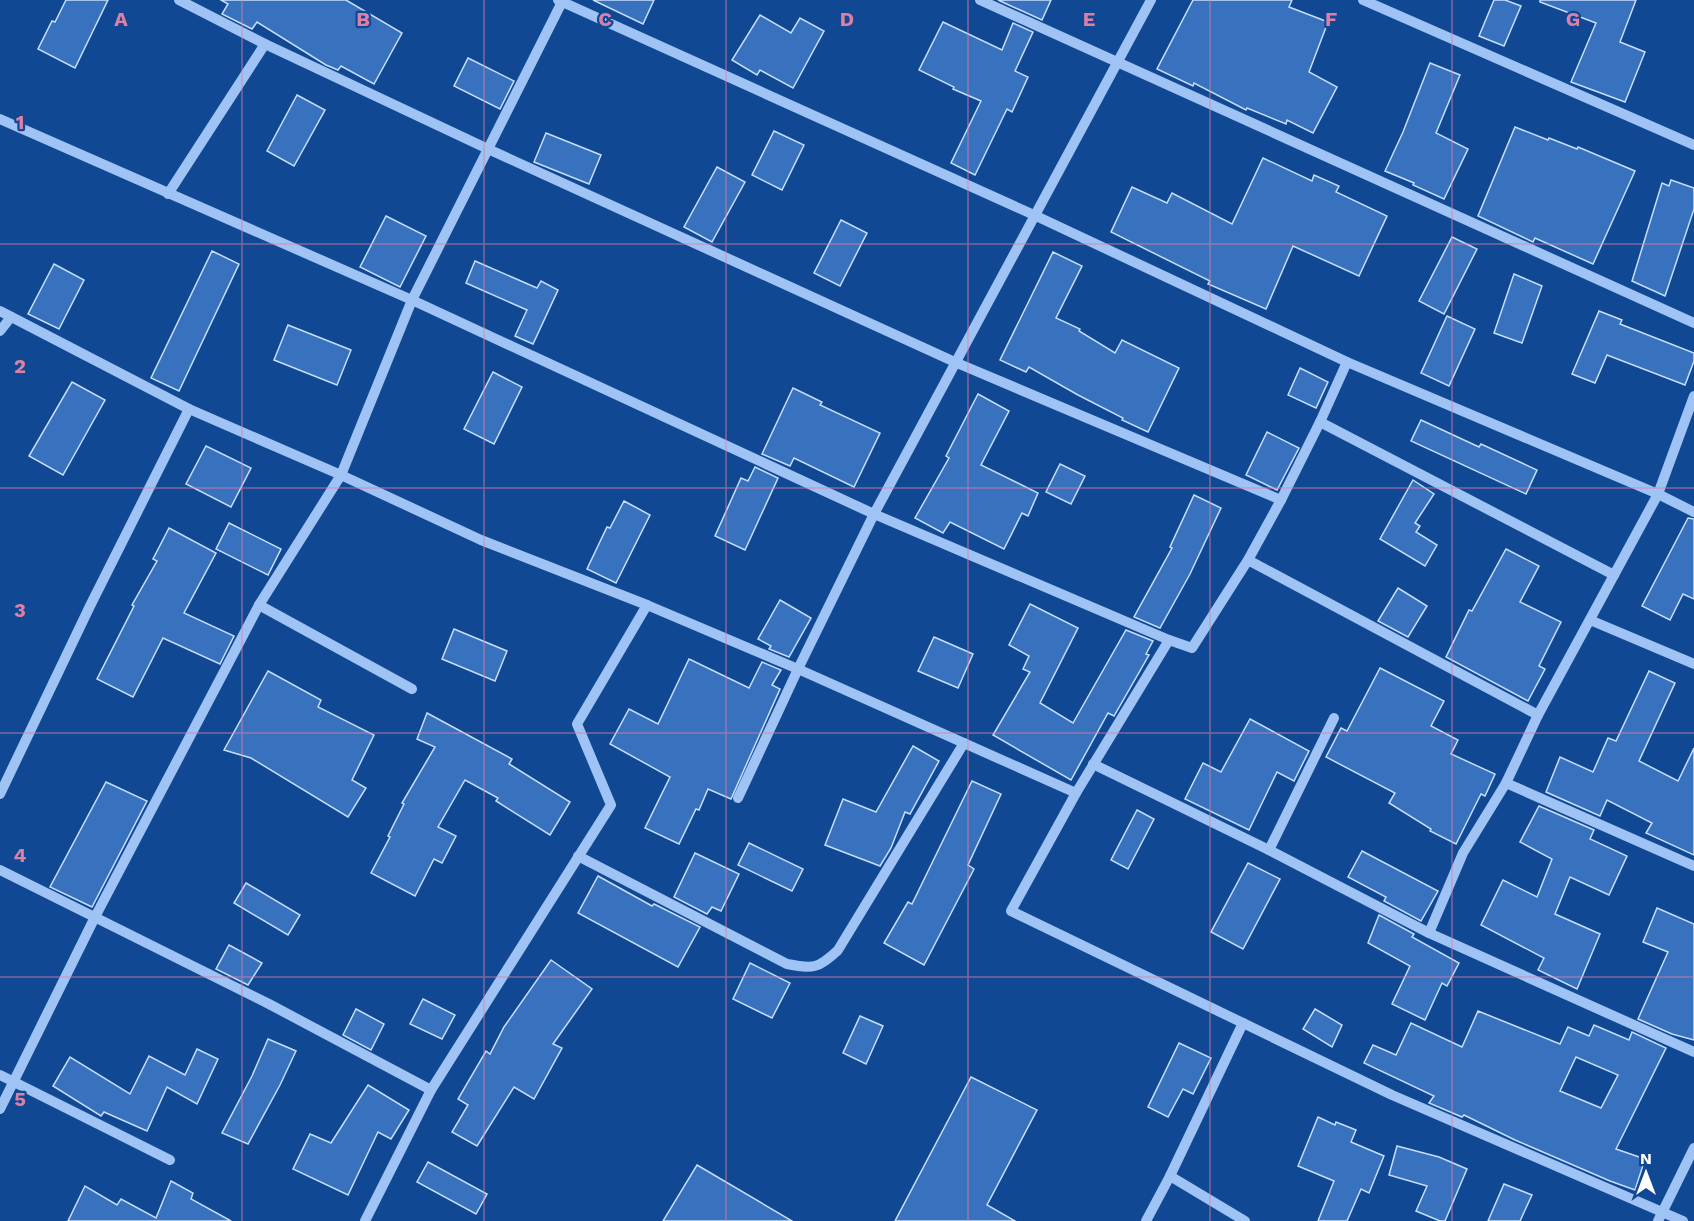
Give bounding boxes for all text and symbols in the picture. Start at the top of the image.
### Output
text: A [114,7,128,31]
text: B [356,7,370,31]
text: C [598,7,612,31]
text: D [840,7,854,31]
text: E [1083,7,1095,31]
text: F [1325,7,1337,31]
text: G [1566,7,1580,31]
text: 1 [16,110,24,134]
text: 2 [14,354,26,378]
text: 3 [14,598,26,622]
text: 4 [14,843,27,867]
text: 5 [14,1087,26,1111]
north arrow [1616,1143,1676,1203]
text: N [1640,1149,1652,1168]

